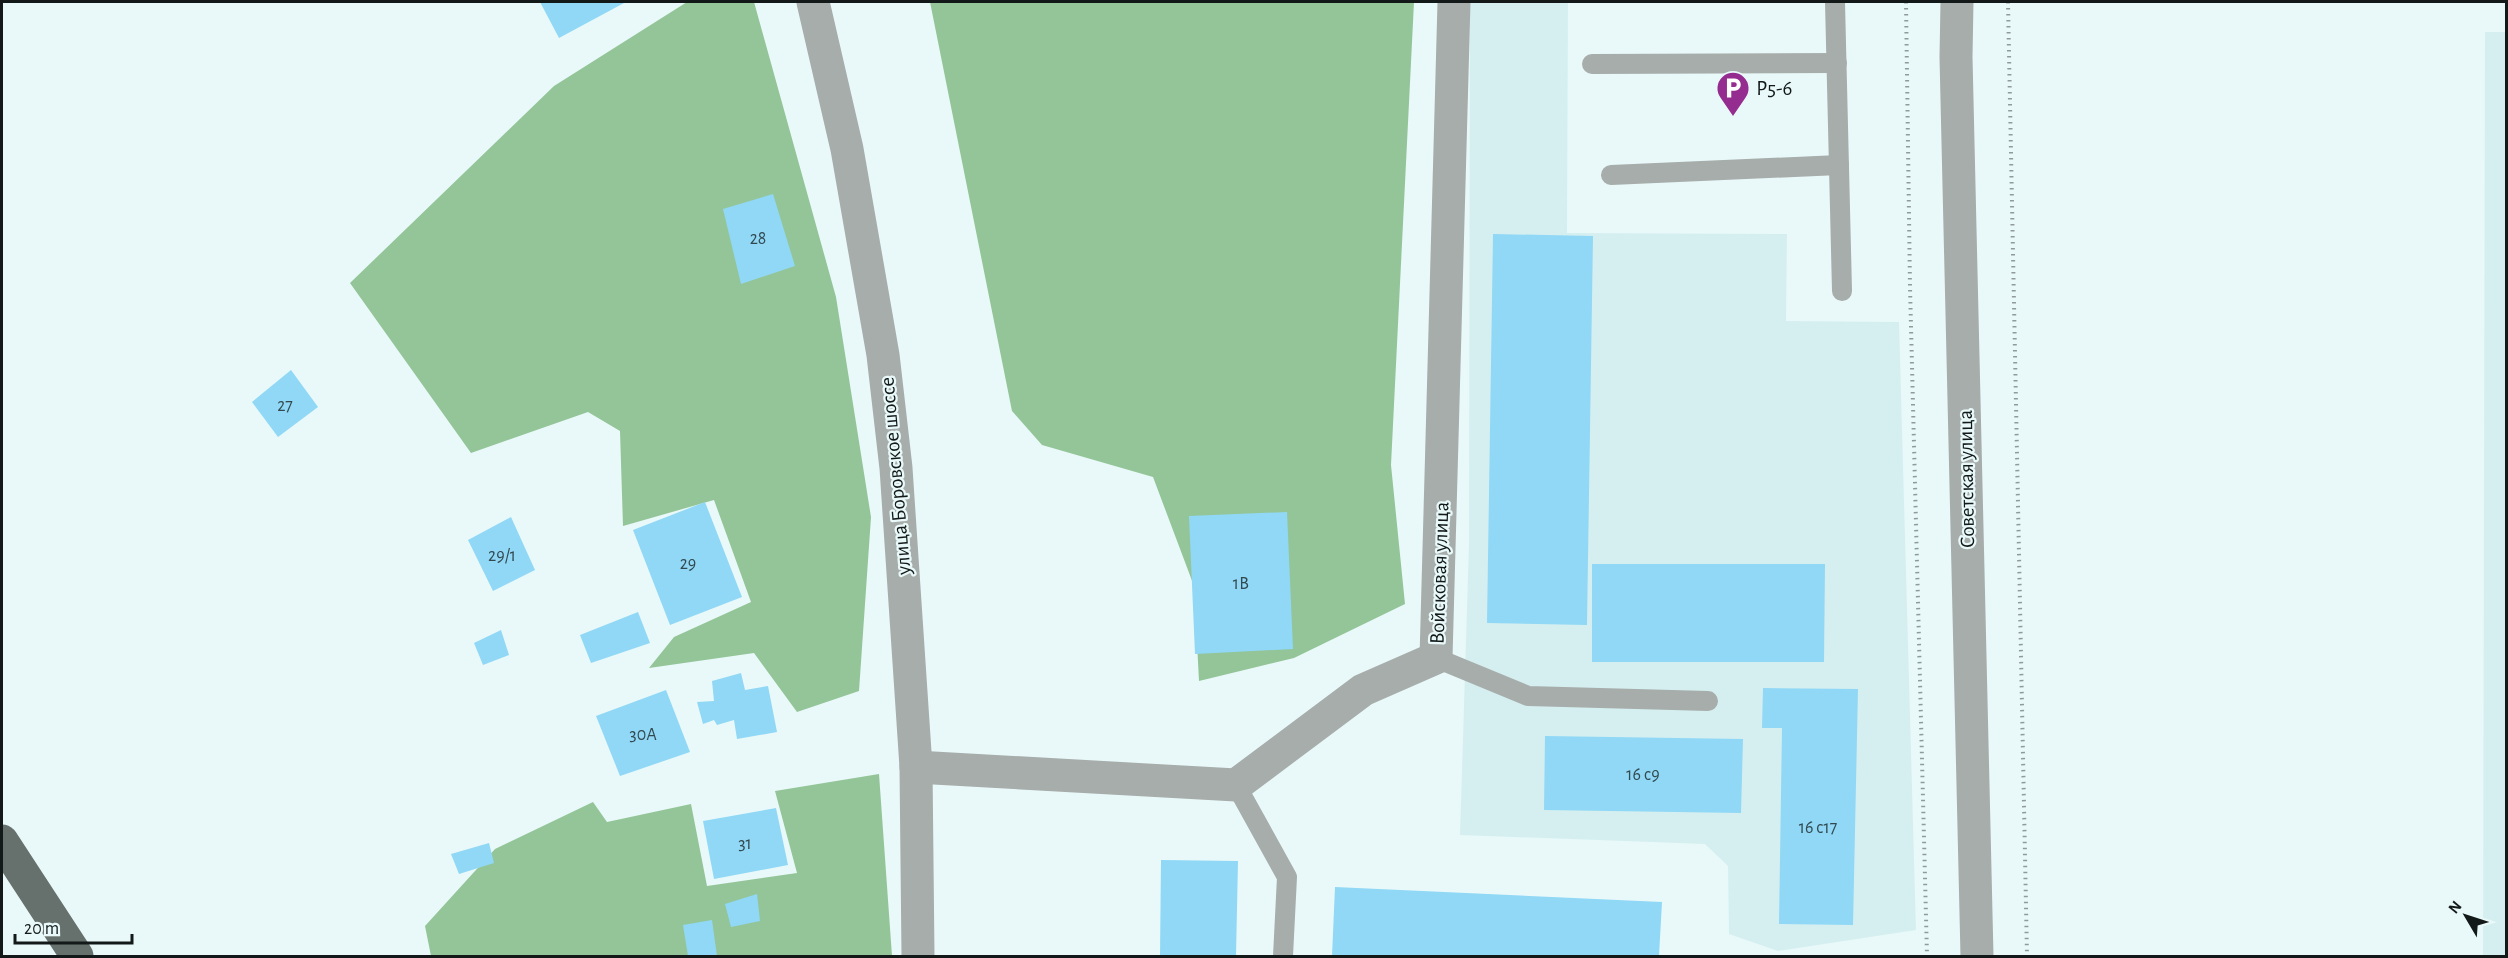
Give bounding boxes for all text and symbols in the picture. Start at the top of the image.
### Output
parking icon: Р5-6 [1715,70,1751,117]
place label: Р5-6 [1756,78,1792,99]
house number: 28 [750,230,766,248]
street label: улица Боровское шоссе [876,376,915,577]
house number: 27 [277,397,293,415]
street label: Советская улица [1955,409,1978,548]
street label: Войсковая улица [1427,501,1452,645]
house number: 29/1 [488,547,516,565]
house number: 29 [680,555,696,573]
house number: 1В [1233,575,1249,593]
house number: 30А [629,726,657,744]
house number: 16 с9 [1626,766,1660,784]
house number: 16 с17 [1799,819,1837,837]
house number: 31 [738,835,752,853]
north arrow [2436,886,2496,946]
text: N [2445,898,2465,917]
scale bar [15,907,132,945]
text: 20 m [24,920,59,938]

